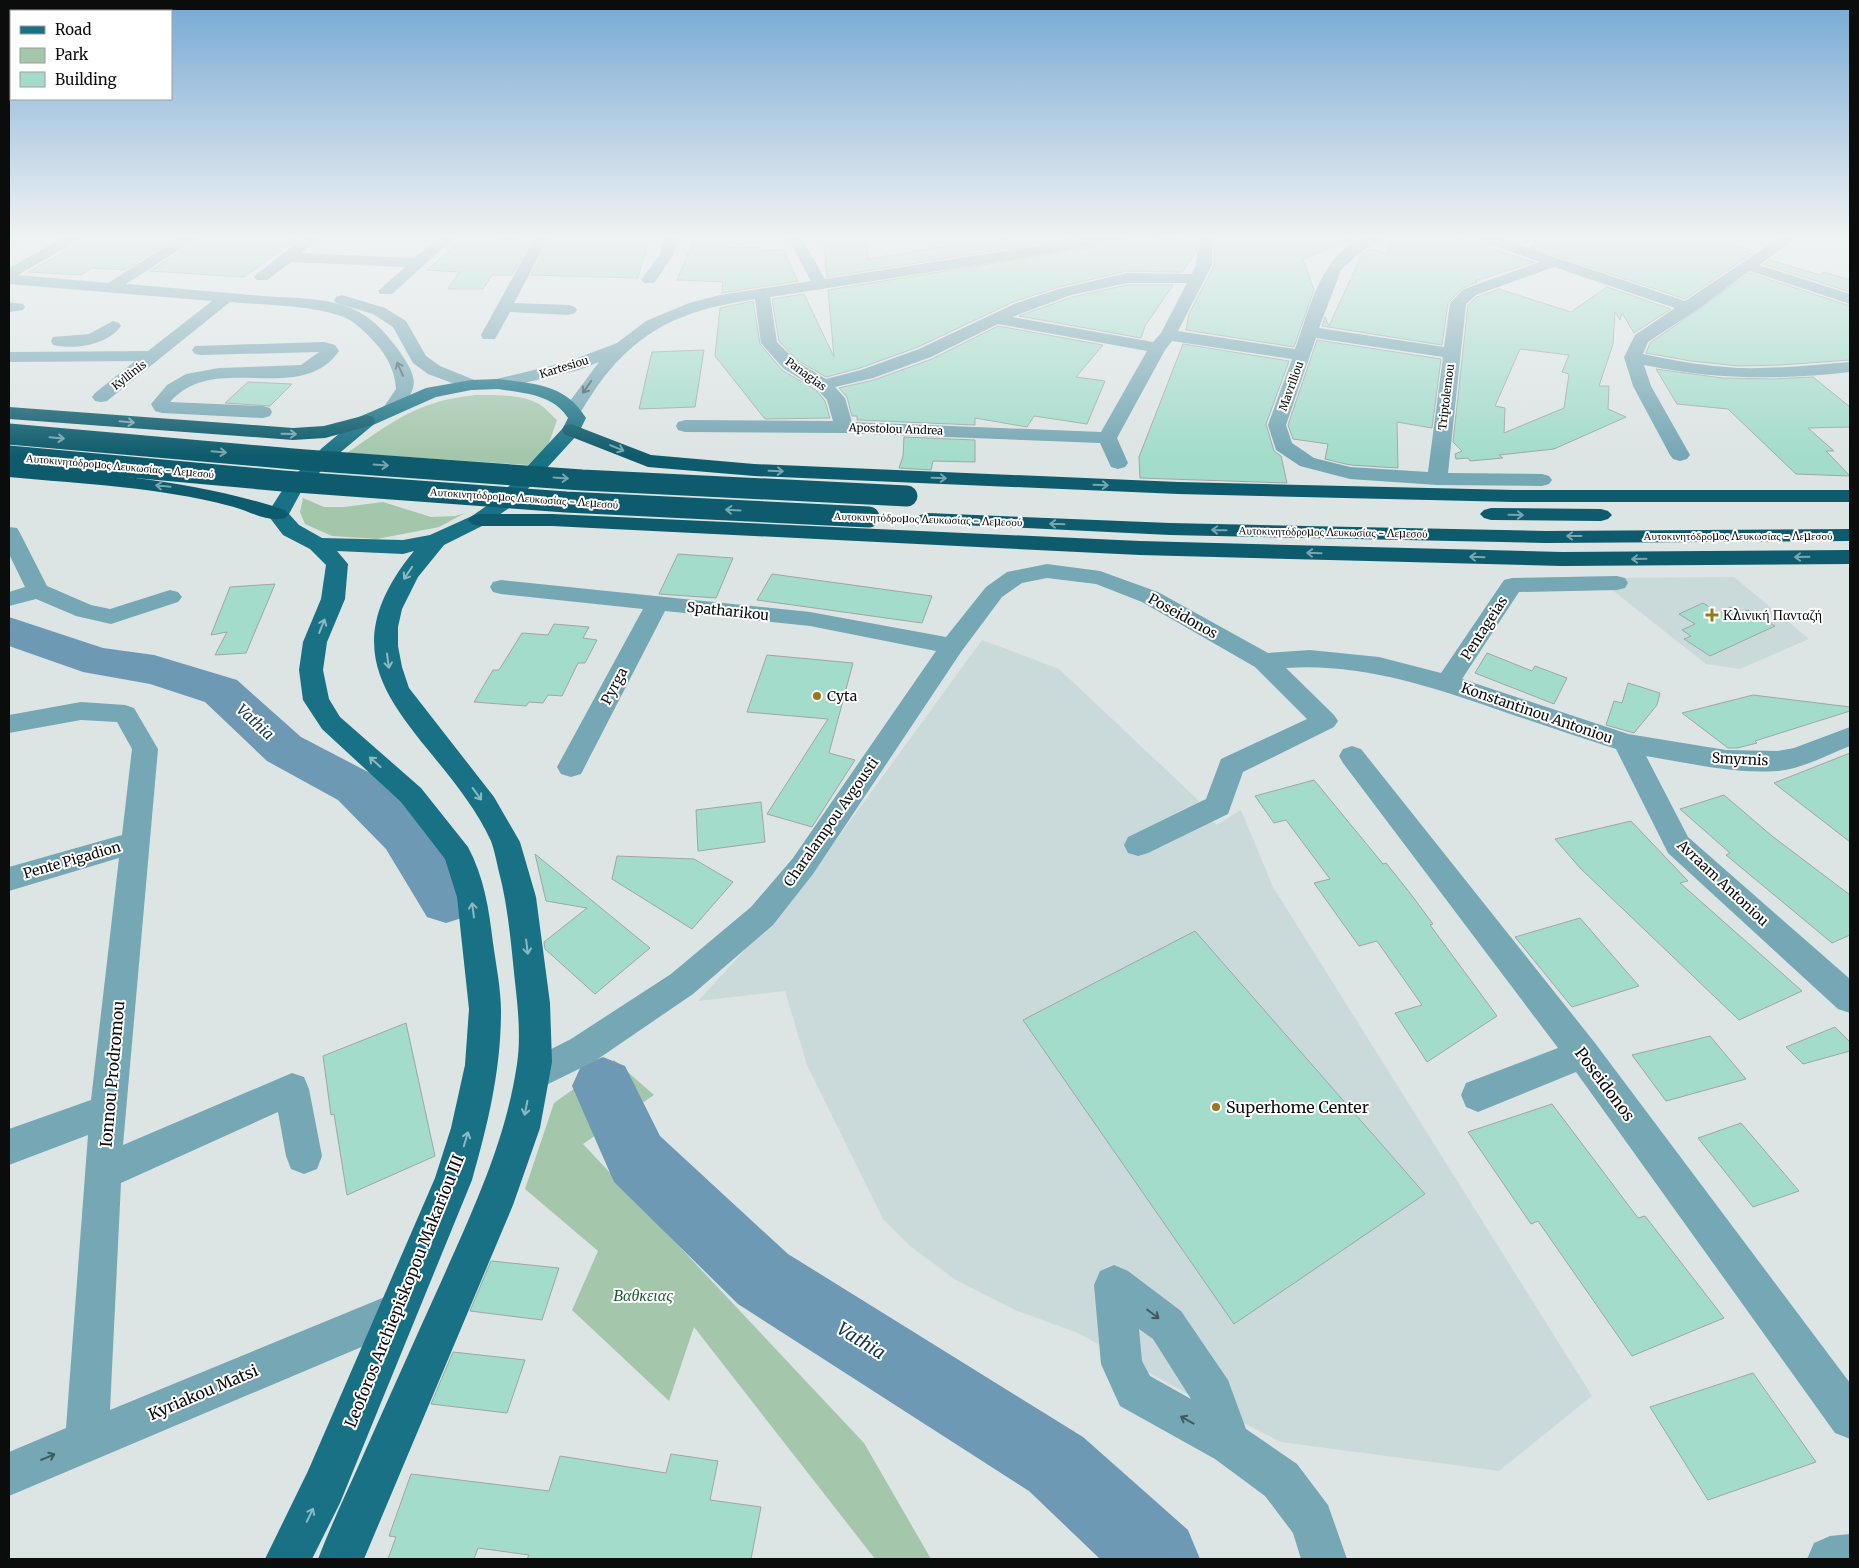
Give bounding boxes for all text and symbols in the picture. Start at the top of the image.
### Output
legend [10,10,172,100]
text: Road [55,20,91,39]
text: Park [55,45,89,64]
text: Building [55,70,117,89]
street label: Kartesiou [538,353,590,381]
street label: Panagias [783,354,829,394]
street label: Kyllinis [109,357,149,393]
street label: Mavriliou [1276,359,1306,413]
one-way arrow [395,361,405,376]
street label: Triptolemou [1435,363,1457,431]
one-way arrow [582,380,592,394]
one-way arrow [119,418,135,427]
street label: Apostolou Andrea [848,420,943,438]
one-way arrow [280,429,297,439]
one-way arrow [49,433,65,443]
one-way arrow [609,444,624,453]
one-way arrow [211,447,227,457]
street label: Αυτοκινητόδρομος Λευκωσίας - Λεμεσού [25,451,215,481]
one-way arrow [373,461,389,470]
one-way arrow [768,466,784,476]
one-way arrow [930,473,947,483]
one-way arrow [552,474,568,483]
one-way arrow [1092,480,1109,490]
one-way arrow [155,481,171,491]
street label: Αυτοκινητόδρομος Λευκωσίας - Λεμεσού [429,484,619,512]
one-way arrow [725,505,741,514]
street label: Αυτοκινητόδρομος Λευκωσίας - Λεμεσού [833,509,1023,529]
one-way arrow [1508,510,1524,520]
one-way arrow [1049,520,1065,529]
street label: Αυτοκινητόδρομος Λευκωσίας - Λεμεσού [1238,523,1428,541]
one-way arrow [1211,525,1228,535]
street label: Αυτοκινητόδρομος Λευκωσίας - Λεμεσού [1644,529,1833,543]
one-way arrow [1566,531,1582,541]
one-way arrow [1306,548,1322,557]
one-way arrow [1469,552,1485,562]
one-way arrow [1794,552,1810,562]
one-way arrow [1631,554,1648,564]
one-way arrow [402,566,412,580]
street label: Poseidonos [1145,590,1221,642]
street label: Pentageias [1457,592,1511,663]
street label: Spatharikou [686,598,770,624]
place label: Κλινική Πανταζή [1723,606,1822,624]
marker: Κλινική Πανταζή [1705,608,1719,622]
one-way arrow [318,619,327,634]
one-way arrow [383,653,393,669]
street label: Pyrga [597,664,631,708]
street label: Konstantinou Antoniou [1459,679,1615,747]
place label: Cyta [827,687,858,705]
marker: Cyta [811,690,823,702]
water label: Vathia [233,700,278,744]
street label: Smyrnis [1711,749,1769,769]
street label: Charalampou Avgousti [780,754,883,890]
one-way arrow [369,757,382,768]
one-way arrow [472,787,483,800]
street label: Avraam Antoniou [1673,835,1773,930]
street label: Pente Pigadion [21,837,123,883]
one-way arrow [468,902,478,918]
one-way arrow [522,938,532,954]
street label: Ionnou Prodromou [96,1000,128,1148]
street label: Poseidonos [1571,1043,1639,1125]
place label: Superhome Center [1226,1097,1369,1117]
one-way arrow [521,1099,530,1115]
marker: Superhome Center [1210,1101,1222,1113]
one-way arrow [461,1132,471,1148]
street label: Leoforos Archiepiskopou Makariou III [340,1152,468,1430]
park label: Βαθκειας [613,1285,673,1305]
one-way arrow [1146,1309,1160,1319]
water label: Vathia [833,1317,890,1364]
street label: Kyriakou Matsi [145,1360,261,1424]
one-way arrow [1180,1415,1195,1424]
one-way arrow [40,1452,55,1462]
one-way arrow [305,1508,315,1523]

